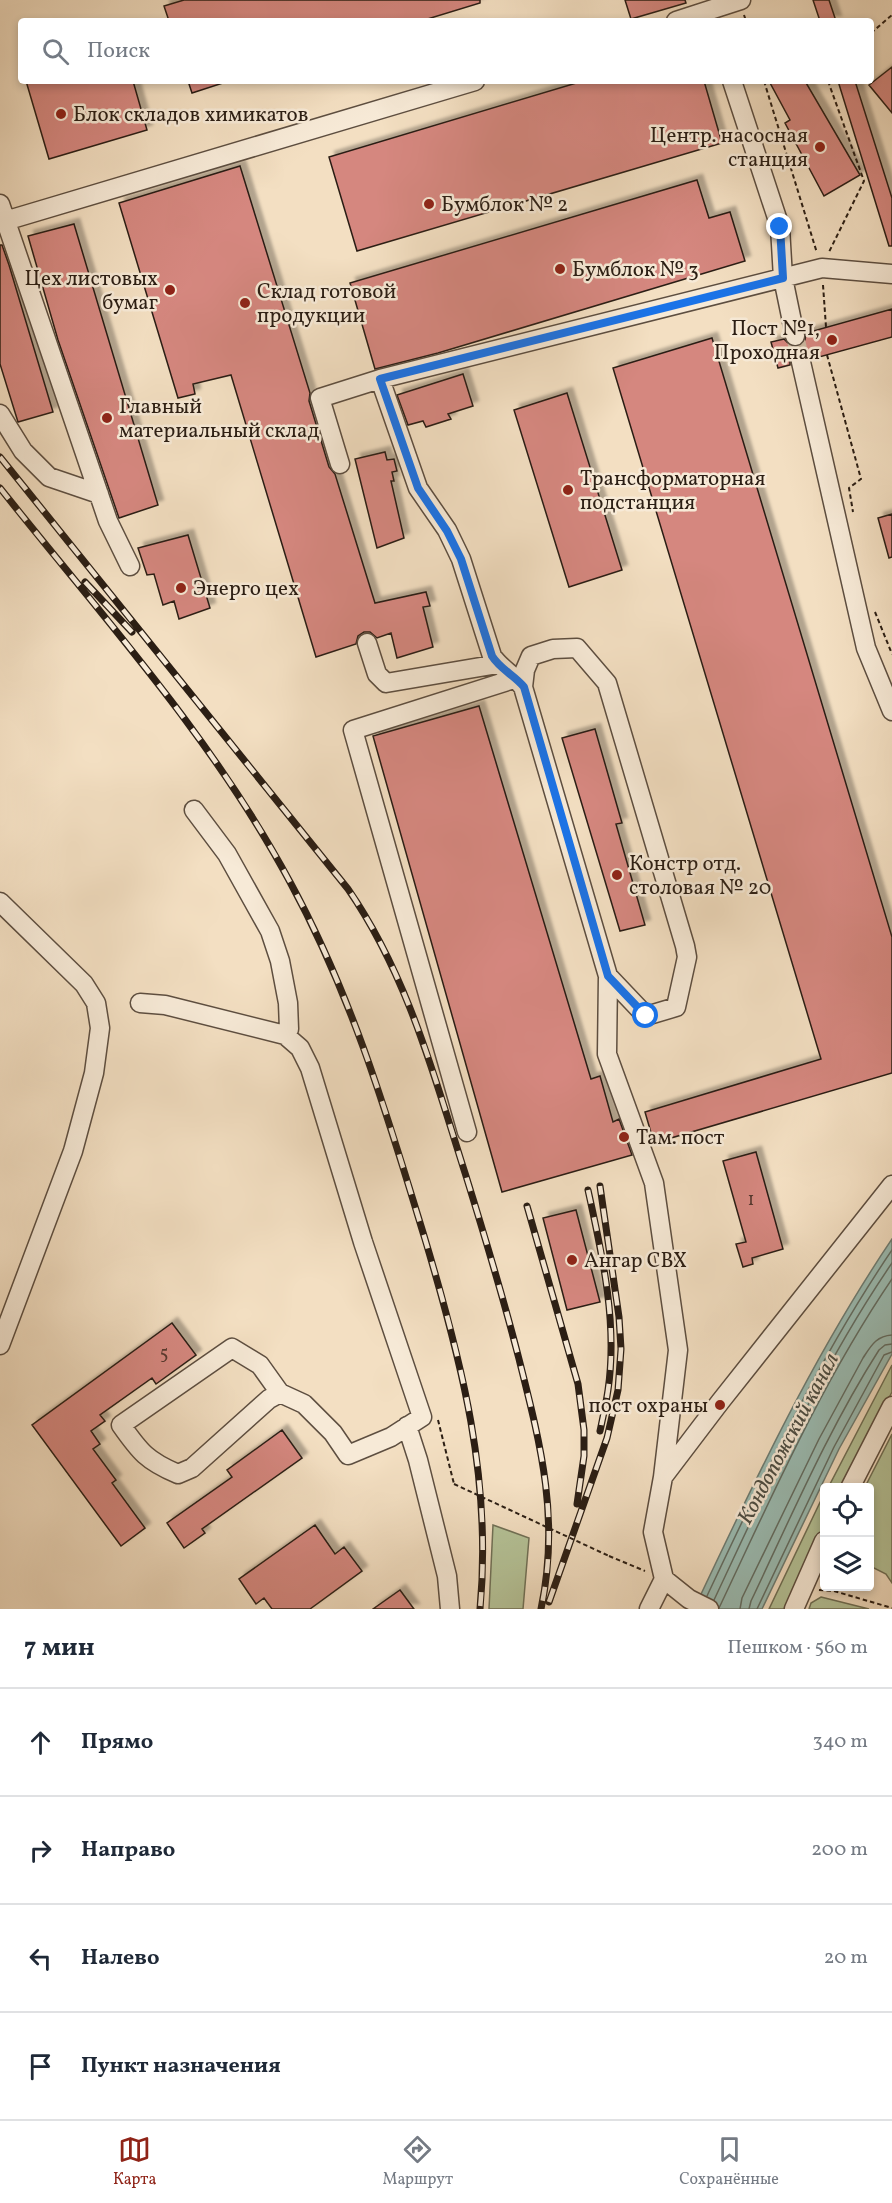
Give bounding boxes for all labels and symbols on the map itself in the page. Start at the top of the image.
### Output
place label: Блок складов химикатов [73,101,308,130]
marker: Блок складов химикатов [54,107,68,121]
place label: Центр. насосная станция [650,122,808,175]
marker: Центр. насосная станция [813,140,827,154]
place label: Бумблок № 2 [441,191,568,220]
marker: Бумблок № 2 [422,197,436,211]
route end [766,213,792,239]
place label: Бумблок № 3 [572,256,699,285]
marker: Бумблок № 3 [553,262,567,276]
place label: Цех листовых бумаг [24,265,158,318]
place label: Склад готовой продукции [257,278,396,331]
marker: Цех листовых бумаг [163,283,177,297]
marker: Склад готовой продукции [238,296,252,310]
place label: Пост №1, Проходная [714,315,820,368]
marker: Пост №1, Проходная [825,333,839,347]
place label: Главный материальный склад [119,393,319,446]
marker: Главный материальный склад [100,411,114,425]
place label: Трансформаторная подстанция [580,465,766,518]
marker: Трансформаторная подстанция [561,483,575,497]
place label: Энерго цех [193,575,299,604]
marker: Энерго цех [174,581,188,595]
place label: Констр отд. столовая № 20 [629,850,771,903]
marker: Констр отд. столовая № 20 [610,868,624,882]
route start [632,1002,658,1028]
place label: Там. пост [636,1124,725,1153]
marker: Там. пост [617,1130,631,1144]
house number: 1 [748,1188,754,1213]
place label: Ангар СВХ [584,1247,687,1276]
marker: Ангар СВХ [565,1253,579,1267]
house number: 5 [160,1342,168,1367]
water label: Кондопожский канал [731,1348,848,1531]
place label: пост охраны [589,1392,708,1421]
marker: пост охраны [713,1398,727,1412]

